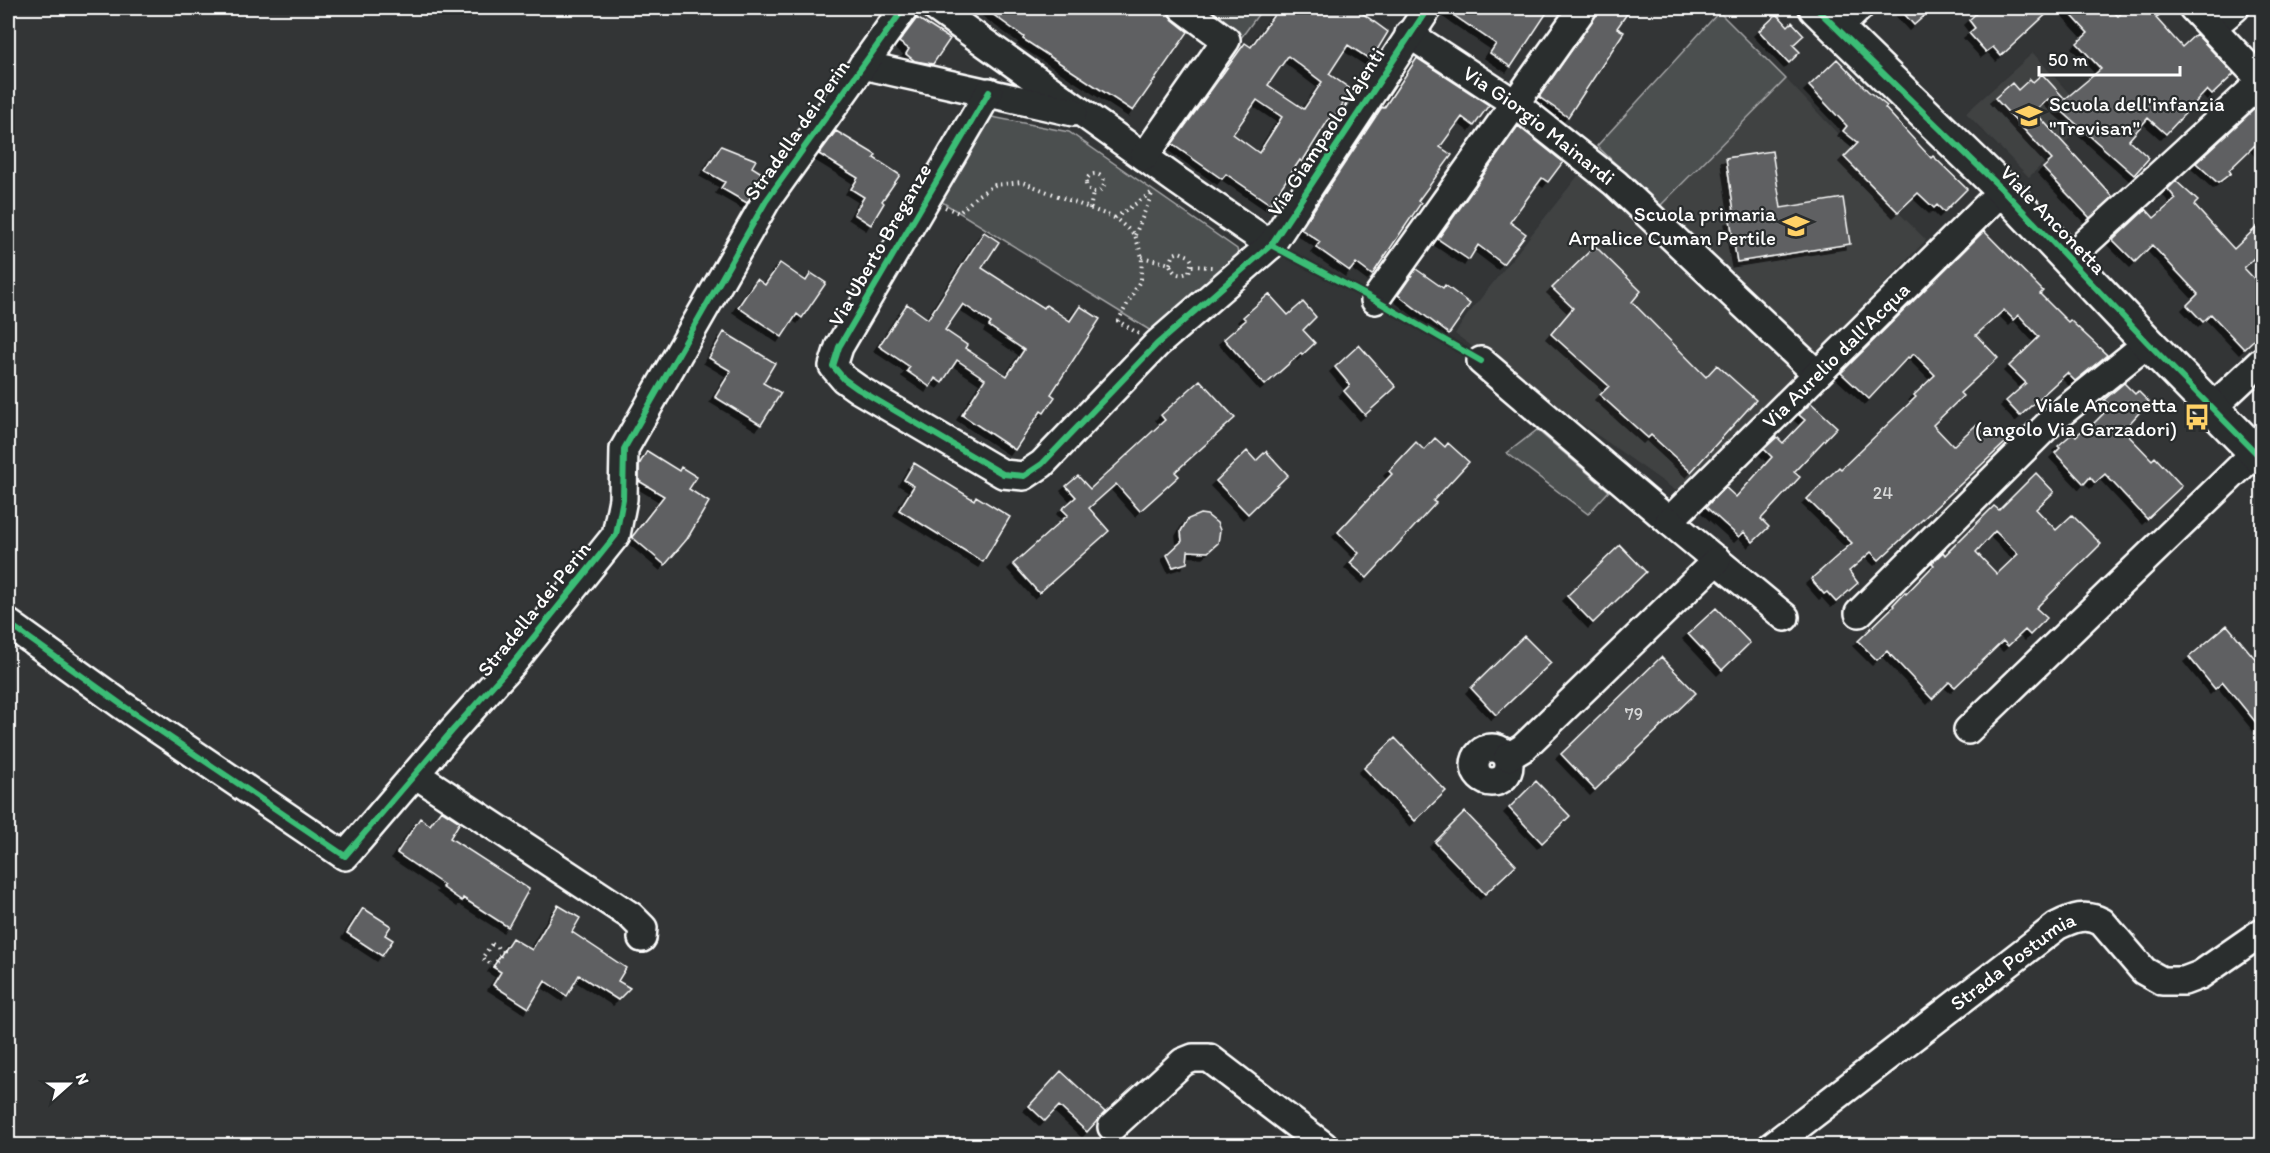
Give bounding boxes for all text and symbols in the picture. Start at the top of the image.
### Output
scale bar [2039,39,2180,77]
street label: Via Giampaolo Vajenti [1262,43,1390,221]
text: 50 m [2048,49,2088,71]
street label: Stradella dei Perin [739,55,854,205]
street label: Via Giorgio Mainardi [1459,60,1620,190]
place label: Scuola dell'infanzia "Trevisan" [2049,91,2225,140]
school or university icon: Scuola dell'infanzia "Trevisan" [2014,101,2044,131]
street label: Via Uberto Breganze [823,159,936,331]
street label: Viale Anconetta [1995,160,2112,279]
place label: Scuola primaria Arpalice Cuman Pertile [1569,201,1776,250]
school or university icon: Scuola primaria Arpalice Cuman Pertile [1781,211,1811,241]
street label: Via Aurelio dall'Acqua [1757,277,1915,433]
place label: Viale Anconetta (angolo Via Garzadori) [1975,392,2177,441]
bus stop icon: Viale Anconetta (angolo Via Garzadori) [2182,402,2212,432]
house number: 24 [1873,482,1893,504]
street label: Stradella dei Perin [472,536,596,681]
house number: 79 [1625,703,1643,725]
street label: Strada Postumia [1945,906,2079,1016]
north arrow [39,1054,99,1114]
text: N [72,1070,93,1087]

